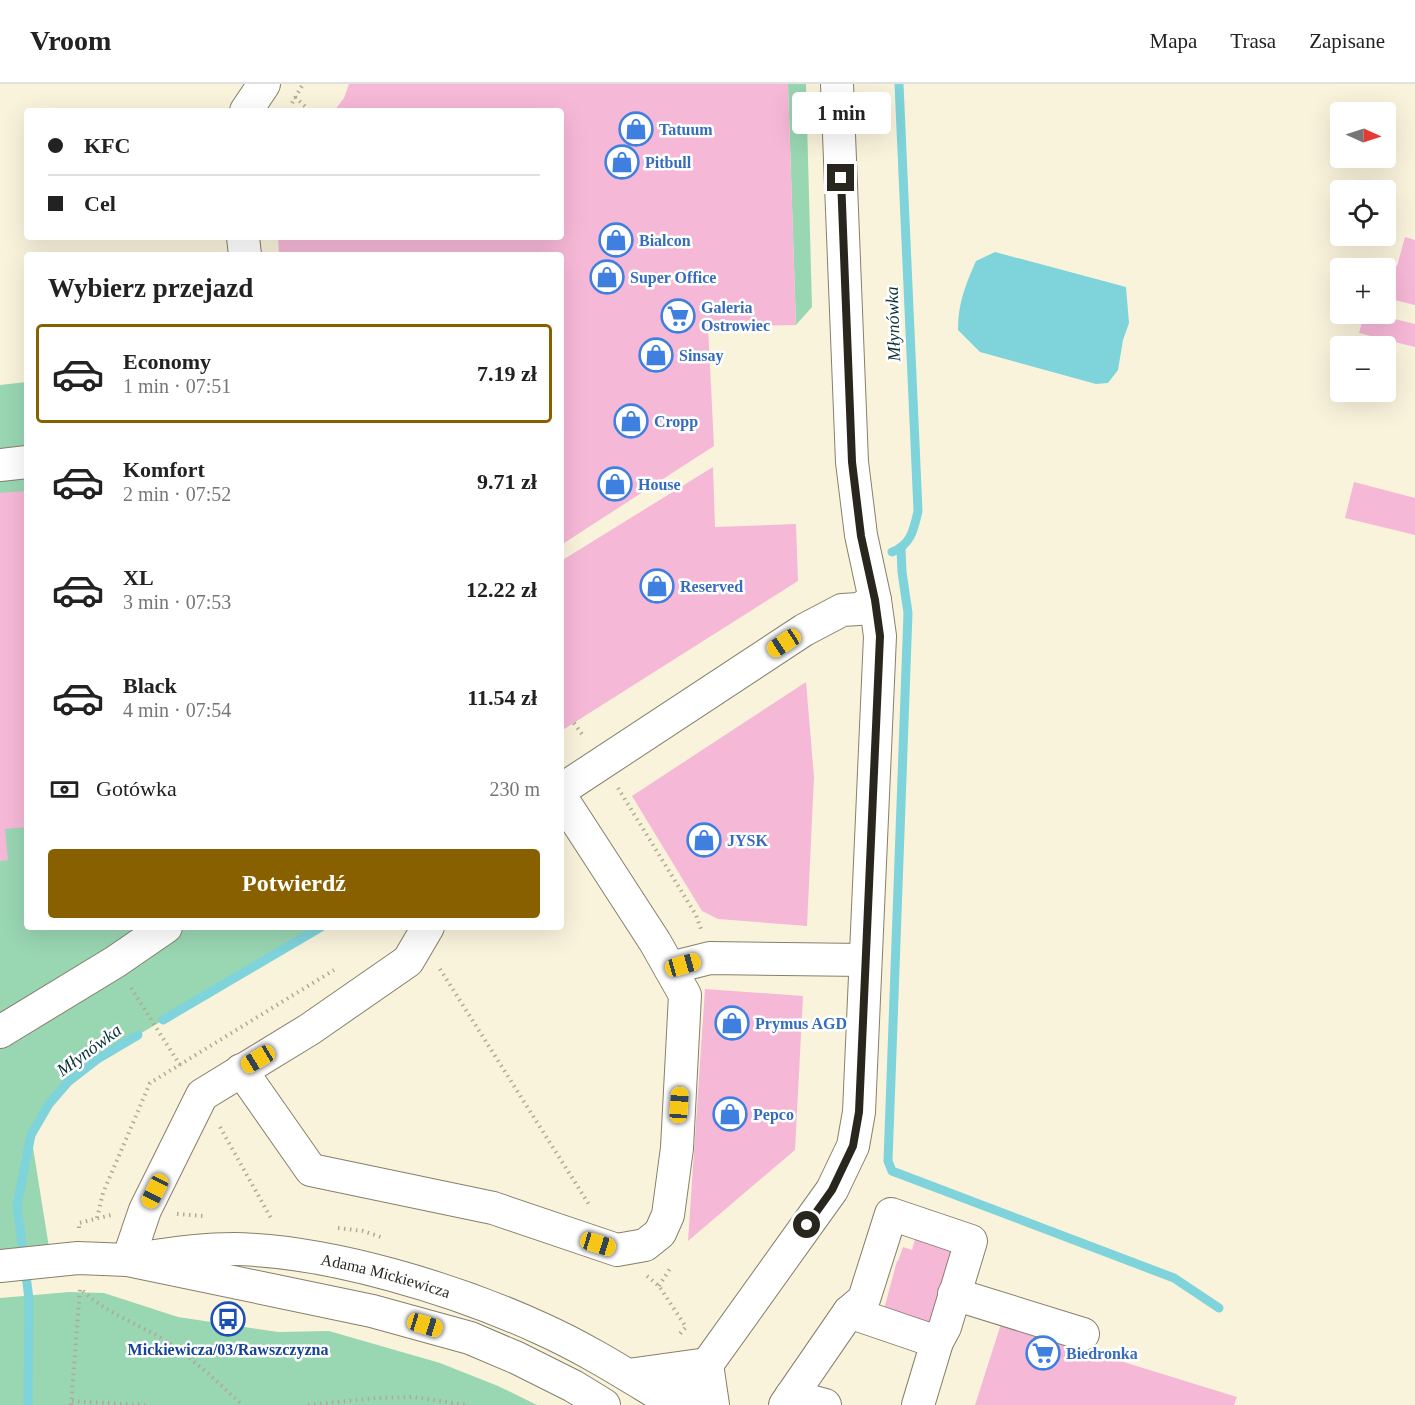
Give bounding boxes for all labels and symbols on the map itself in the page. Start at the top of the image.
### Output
callout: 1 min [792,91,890,133]
north arrow [1330,102,1396,168]
shop icon: Tatuum [618,111,654,147]
place label: Tatuum [659,121,713,138]
shop icon: Pitbull [604,144,640,180]
place label: Pitbull [645,154,692,171]
route end [827,164,854,191]
shop icon: Bialcon [598,222,634,258]
place label: Bialcon [639,232,691,249]
shop icon: Super Office [589,259,625,295]
place label: Super Office [630,269,716,287]
water label: Młynówka [882,286,904,363]
supermarket icon: Galeria Ostrowiec [660,298,696,334]
place label: Galeria Ostrowiec [701,299,770,334]
shop icon: Sinsay [638,337,674,373]
place label: Sinsay [679,347,723,365]
shop icon: Cropp [613,403,649,439]
place label: Cropp [654,413,698,431]
shop icon: House [597,466,633,502]
place label: House [638,476,681,493]
shop icon: Reserved [639,568,675,604]
place label: Reserved [680,578,743,595]
car [764,626,804,660]
shop icon: JYSK [686,822,722,858]
place label: JYSK [727,832,768,849]
car [663,951,703,979]
shop icon: Prymus AGD [714,1005,750,1041]
place label: Prymus AGD [755,1015,847,1033]
water label: Młynówka [52,1020,125,1081]
car [238,1042,278,1076]
car [669,1086,689,1124]
shop icon: Pepco [712,1096,748,1132]
place label: Pepco [753,1106,794,1124]
car [139,1171,171,1211]
route start [793,1211,820,1238]
car [578,1230,618,1258]
street label: Adama Mickiewicza [320,1251,452,1301]
bus stop icon: Mickiewicza/03/Rawszczyzna [210,1301,246,1337]
car [405,1311,445,1339]
supermarket icon: Biedronka [1025,1335,1061,1371]
place label: Mickiewicza/03/Rawszczyzna [128,1341,328,1359]
place label: Biedronka [1066,1345,1138,1362]

